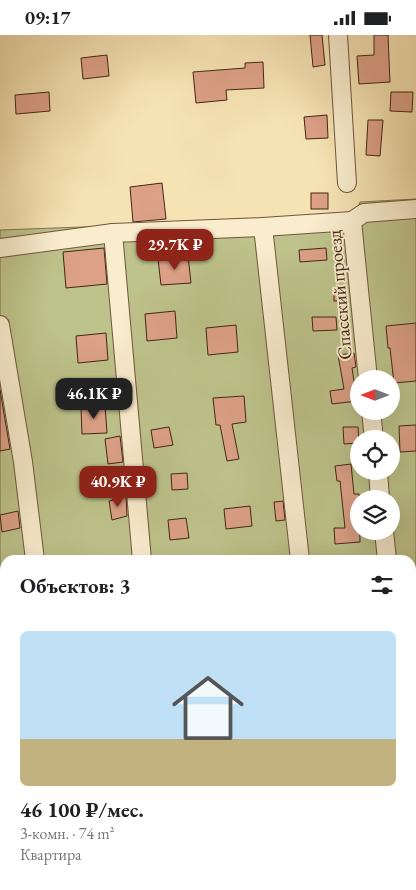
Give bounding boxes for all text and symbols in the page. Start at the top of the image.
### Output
text: 09:17 [25,5,71,30]
pin: 29.7K ₽ [129,229,221,271]
street label: Спасский проезд [321,229,358,361]
text: 29.7K ₽ [147,234,203,255]
north arrow [350,370,400,420]
map controls [350,370,400,540]
pin: 46.1K ₽ [48,377,140,420]
text: 46.1K ₽ [66,383,122,404]
button: locate [350,430,400,480]
pin: 40.9K ₽ [72,465,164,508]
text: 40.9K ₽ [90,471,146,492]
button: layers [350,490,400,540]
icon: filters [368,571,396,599]
text: Объектов: 3 [20,572,131,599]
icon: home [163,663,253,753]
text: 46 100 ₽/мес. [20,796,144,823]
text: 3-комн. · 74 m² [20,823,115,844]
text: Квартира [20,844,81,865]

